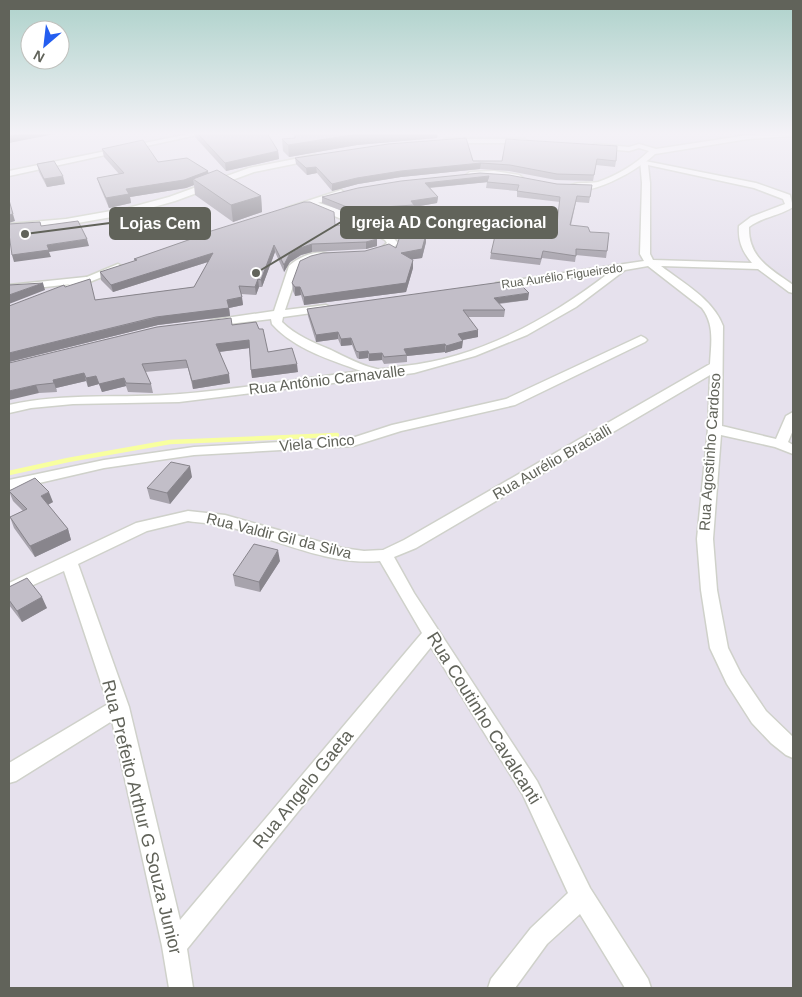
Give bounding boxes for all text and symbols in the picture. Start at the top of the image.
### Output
north arrow [20,20,70,70]
text: N [31,47,47,66]
callout: Igreja AD Congregacional [341,207,557,238]
callout: Lojas Cem [110,208,210,239]
text: Igreja AD Congregacional [352,214,547,231]
text: Lojas Cem [120,215,200,232]
street label: Rua Aurélio Figueiredo [501,261,624,291]
street label: Rua Antônio Carnavalle [248,361,406,398]
street label: Rua Agostinho Cardoso [695,372,724,532]
street label: Rua Aurélio Bracialli [489,421,614,502]
street label: Viela Cinco [279,431,355,454]
street label: Rua Valdir Gil da Silva [205,509,354,562]
street label: Rua Coutinho Cavalcanti [423,628,545,808]
street label: Rua Prefeito Arthur G Souza Junior [98,678,186,956]
street label: Rua Angelo Gaeta [249,725,358,852]

